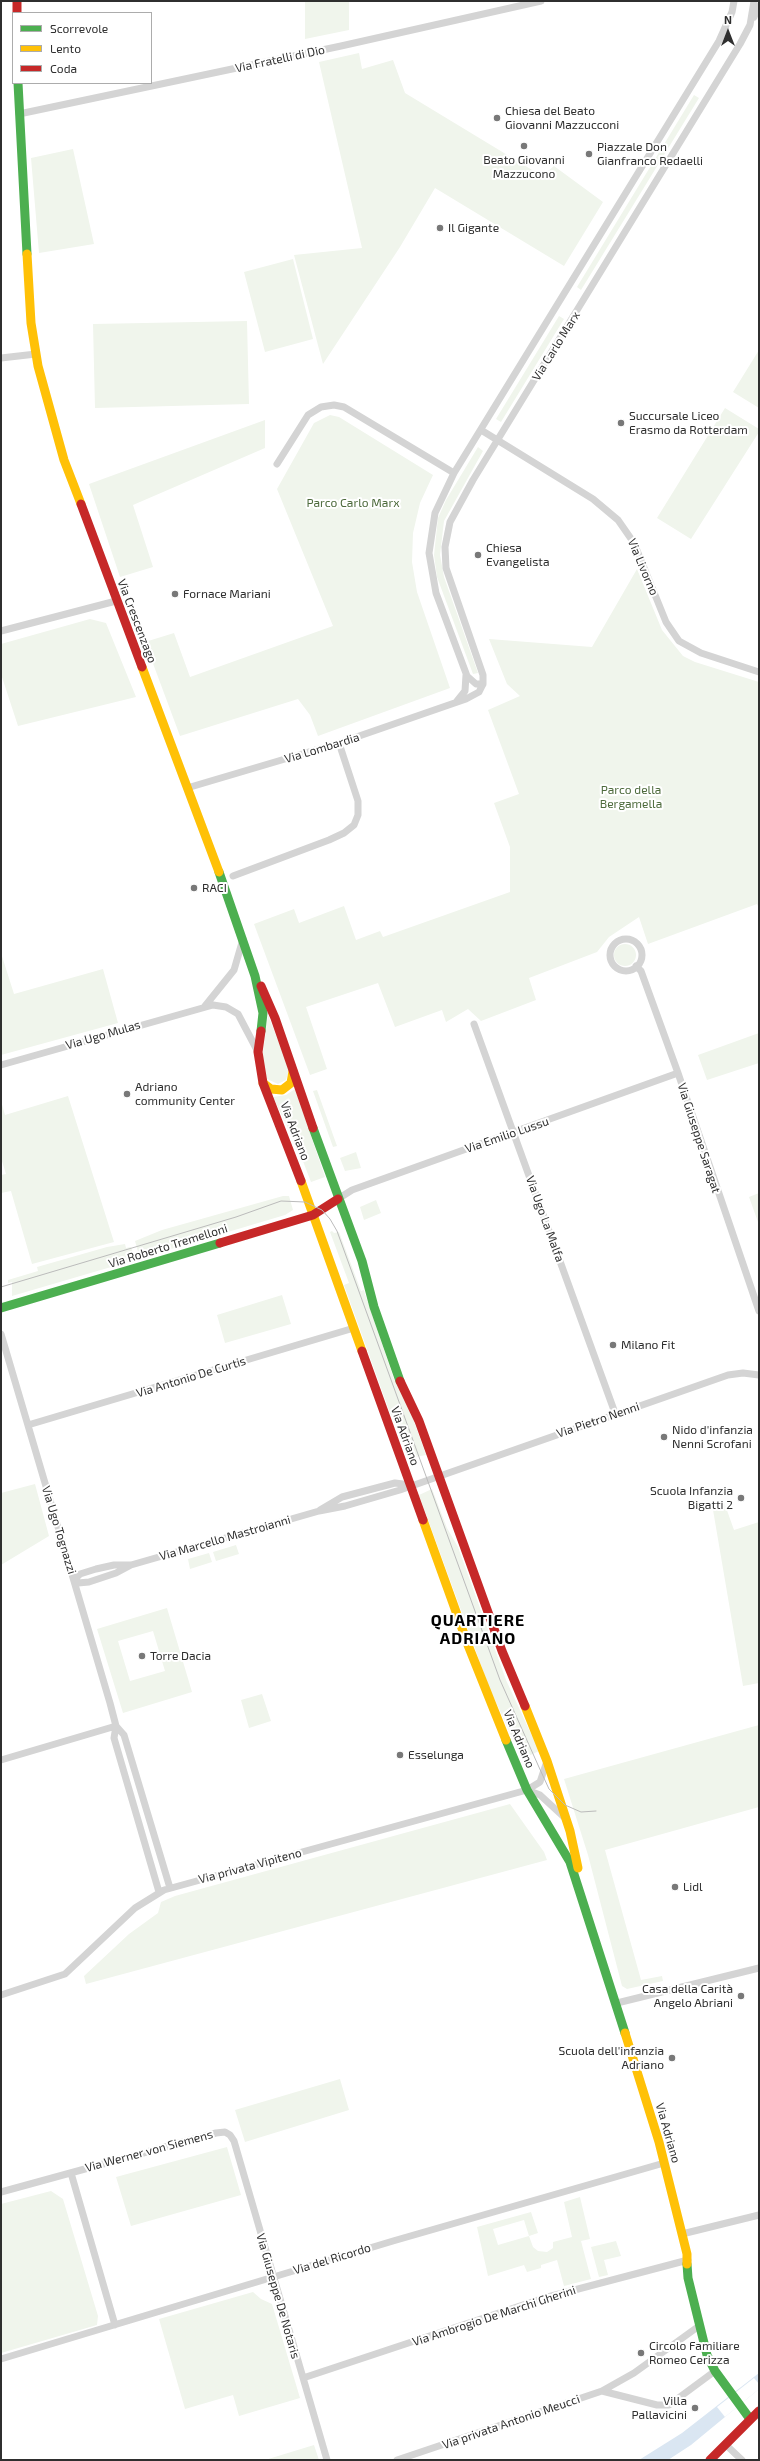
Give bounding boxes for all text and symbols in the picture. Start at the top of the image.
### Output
legend [12,12,152,84]
north arrow [708,12,748,52]
text: N [724,13,732,26]
text: Scorrevole [50,21,108,35]
text: Lento [50,41,81,55]
street label: Via Fratelli di Dio [234,42,326,76]
text: Coda [50,61,77,75]
place label: Chiesa del Beato Giovanni Mazzucconi [505,104,619,132]
marker: Chiesa del Beato Giovanni Mazzucconi [492,113,502,123]
place label: Piazzale Don Gianfranco Redaelli [597,140,703,168]
marker: Beato Giovanni Mazzucono [519,141,529,151]
marker: Piazzale Don Gianfranco Redaelli [584,149,594,159]
place label: Beato Giovanni Mazzucono [483,153,565,181]
place label: Il Gigante [448,221,499,235]
marker: Il Gigante [435,223,445,233]
street label: Via Carlo Marx [529,309,583,383]
place label: Succursale Liceo Erasmo da Rotterdam [629,409,748,437]
marker: Succursale Liceo Erasmo da Rotterdam [616,418,626,428]
park label: Parco Carlo Marx [306,496,400,510]
street label: Via Livorno [625,536,661,598]
place label: Chiesa Evangelista [486,541,549,569]
marker: Chiesa Evangelista [473,550,483,560]
street label: Via Crescenzago [114,577,160,665]
place label: Fornace Mariani [183,587,271,601]
marker: Fornace Mariani [170,589,180,599]
street label: Via Lombardia [283,730,361,766]
park label: Parco della Bergamella [600,783,662,811]
place label: RACI [202,881,227,895]
marker: RACI [189,883,199,893]
street label: Via Ugo Mulas [64,1017,142,1053]
place label: Adriano community Center [135,1080,235,1108]
street label: Via Giuseppe Saragat [674,1081,724,1195]
marker: Adriano community Center [122,1089,132,1099]
street label: Via Adriano [277,1099,313,1163]
street label: Via Emilio Lussu [463,1114,551,1156]
street label: Via Ugo La Malfa [523,1174,567,1264]
street label: Via Roberto Tremelloni [107,1221,229,1271]
place label: Milano Fit [621,1338,675,1352]
marker: Milano Fit [608,1340,618,1350]
street label: Via Antonio De Curtis [134,1353,248,1401]
street label: Via Pietro Nenni [555,1399,641,1441]
street label: Via Adriano [388,1404,422,1468]
place label: Nido d'infanzia Nenni Scrofani [672,1423,753,1451]
marker: Nido d'infanzia Nenni Scrofani [659,1432,669,1442]
street label: Via Ugo Tognazzi [39,1484,79,1576]
place label: Scuola Infanzia Bigatti 2 [650,1484,733,1512]
marker: Scuola Infanzia Bigatti 2 [736,1493,746,1503]
street label: Via Marcello Mastroianni [158,1512,292,1564]
district label: QUARTIERE ADRIANO [431,1611,525,1649]
place label: Torre Dacia [150,1649,211,1663]
marker: Torre Dacia [137,1651,147,1661]
street label: Via Adriano [500,1708,538,1770]
place label: Esselunga [408,1748,464,1762]
marker: Esselunga [395,1750,405,1760]
street label: Via privata Vipiteno [197,1845,303,1887]
place label: Lidl [683,1880,703,1894]
marker: Lidl [670,1882,680,1892]
place label: Casa della Carità Angelo Abriani [642,1982,733,2010]
marker: Casa della Carità Angelo Abriani [736,1991,746,2001]
place label: Scuola dell'infanzia Adriano [558,2044,664,2072]
marker: Scuola dell'infanzia Adriano [667,2053,677,2063]
street label: Via Adriano [653,2101,683,2165]
street label: Via Werner von Siemens [83,2127,215,2175]
street label: Via Giuseppe De Notaris [253,2232,303,2360]
street label: Via del Ricordo [291,2240,373,2278]
street label: Via Ambrogio De Marchi Gherini [410,2283,578,2349]
place label: Circolo Familiare Romeo Cerizza [649,2339,740,2367]
marker: Circolo Familiare Romeo Cerizza [636,2348,646,2358]
street label: Via privata Antonio Meucci [440,2392,582,2452]
place label: Villa Pallavicini [632,2394,687,2422]
marker: Villa Pallavicini [690,2403,700,2413]

